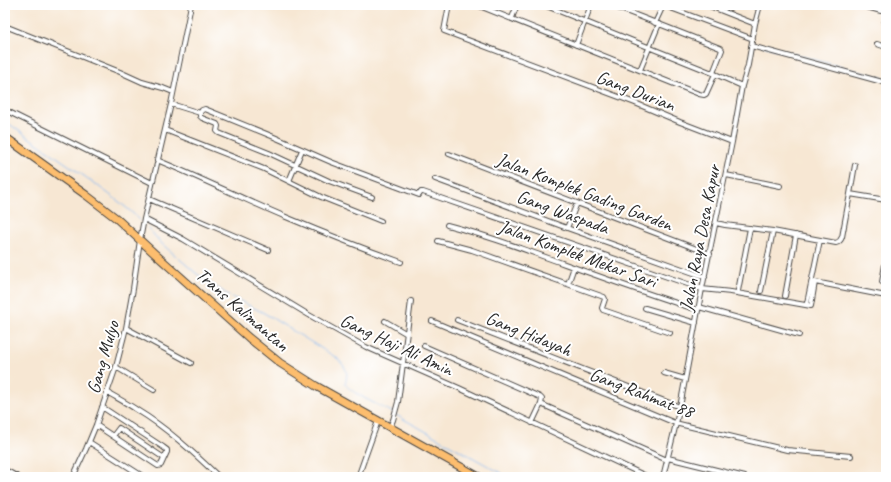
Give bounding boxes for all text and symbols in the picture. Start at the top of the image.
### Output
street label: Gang Durian [593,65,679,117]
street label: Jalan Komplek Gading Garden [492,147,677,237]
street label: Jalan Raya Desa Kapur [674,161,726,314]
street label: Gang Waspada [513,184,613,240]
street label: Jalan Komplek Mekar Sari [495,214,662,294]
street label: Trans Kalimantan [191,263,294,357]
street label: Gang Hidayah [482,306,576,362]
street label: Gang Haji Ali Amin [336,308,458,382]
street label: Gang Mulyo [81,317,125,396]
street label: Gang Rahmat 88 [586,362,699,425]

